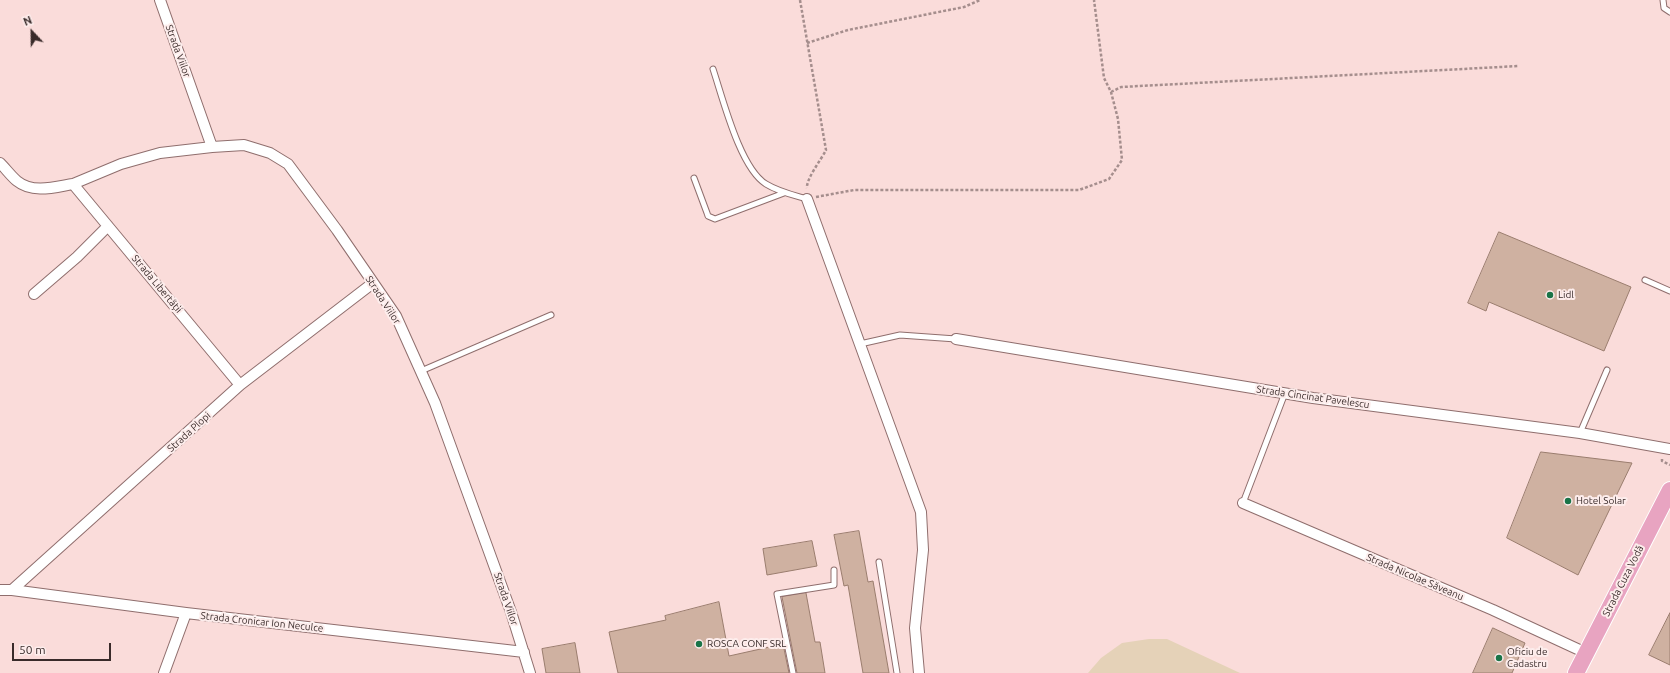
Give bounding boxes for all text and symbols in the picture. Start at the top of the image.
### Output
north arrow [12,12,52,52]
text: N [21,14,34,28]
street label: Strada Viilor [163,23,193,79]
street label: Strada Libertății [129,253,185,315]
street label: Strada Viilor [363,274,403,326]
place label: Lidl [1558,289,1574,301]
marker: Lidl [1545,290,1555,300]
street label: Strada Cincinat Pavelescu [1256,383,1370,411]
street label: Strada Plopi [165,409,213,455]
place label: Hotel Solar [1576,495,1626,507]
marker: Hotel Solar [1563,496,1573,506]
street label: Strada Cuza Vodă [1600,544,1646,618]
street label: Strada Nicolae Săveanu [1365,551,1465,603]
street label: Strada Viilor [491,571,521,627]
street label: Strada Cronicar Ion Neculce [200,610,324,634]
scale bar [14,635,113,661]
place label: ROSCA CONF SRL [707,638,786,650]
marker: ROSCA CONF SRL [694,639,704,649]
text: 50 m [19,643,46,656]
place label: Oficiu de Cadastru [1507,646,1547,670]
marker: Oficiu de Cadastru [1494,653,1504,663]

